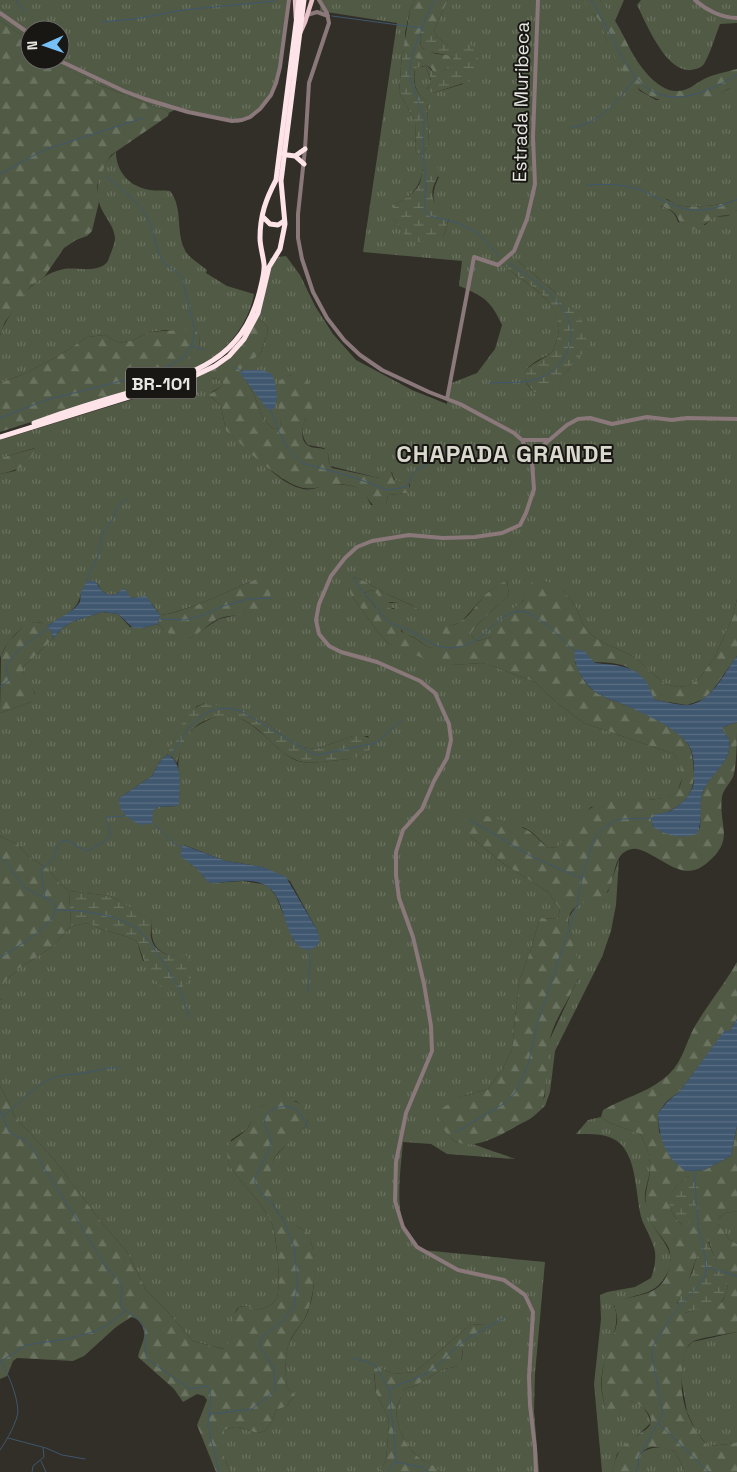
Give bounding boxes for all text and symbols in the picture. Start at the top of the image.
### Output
north arrow [20,20,70,70]
street label: Estrada Muribeca [507,22,535,182]
text: N [23,40,41,50]
road number: BR-101 [126,368,196,398]
district label: CHAPADA GRANDE [396,438,614,469]

